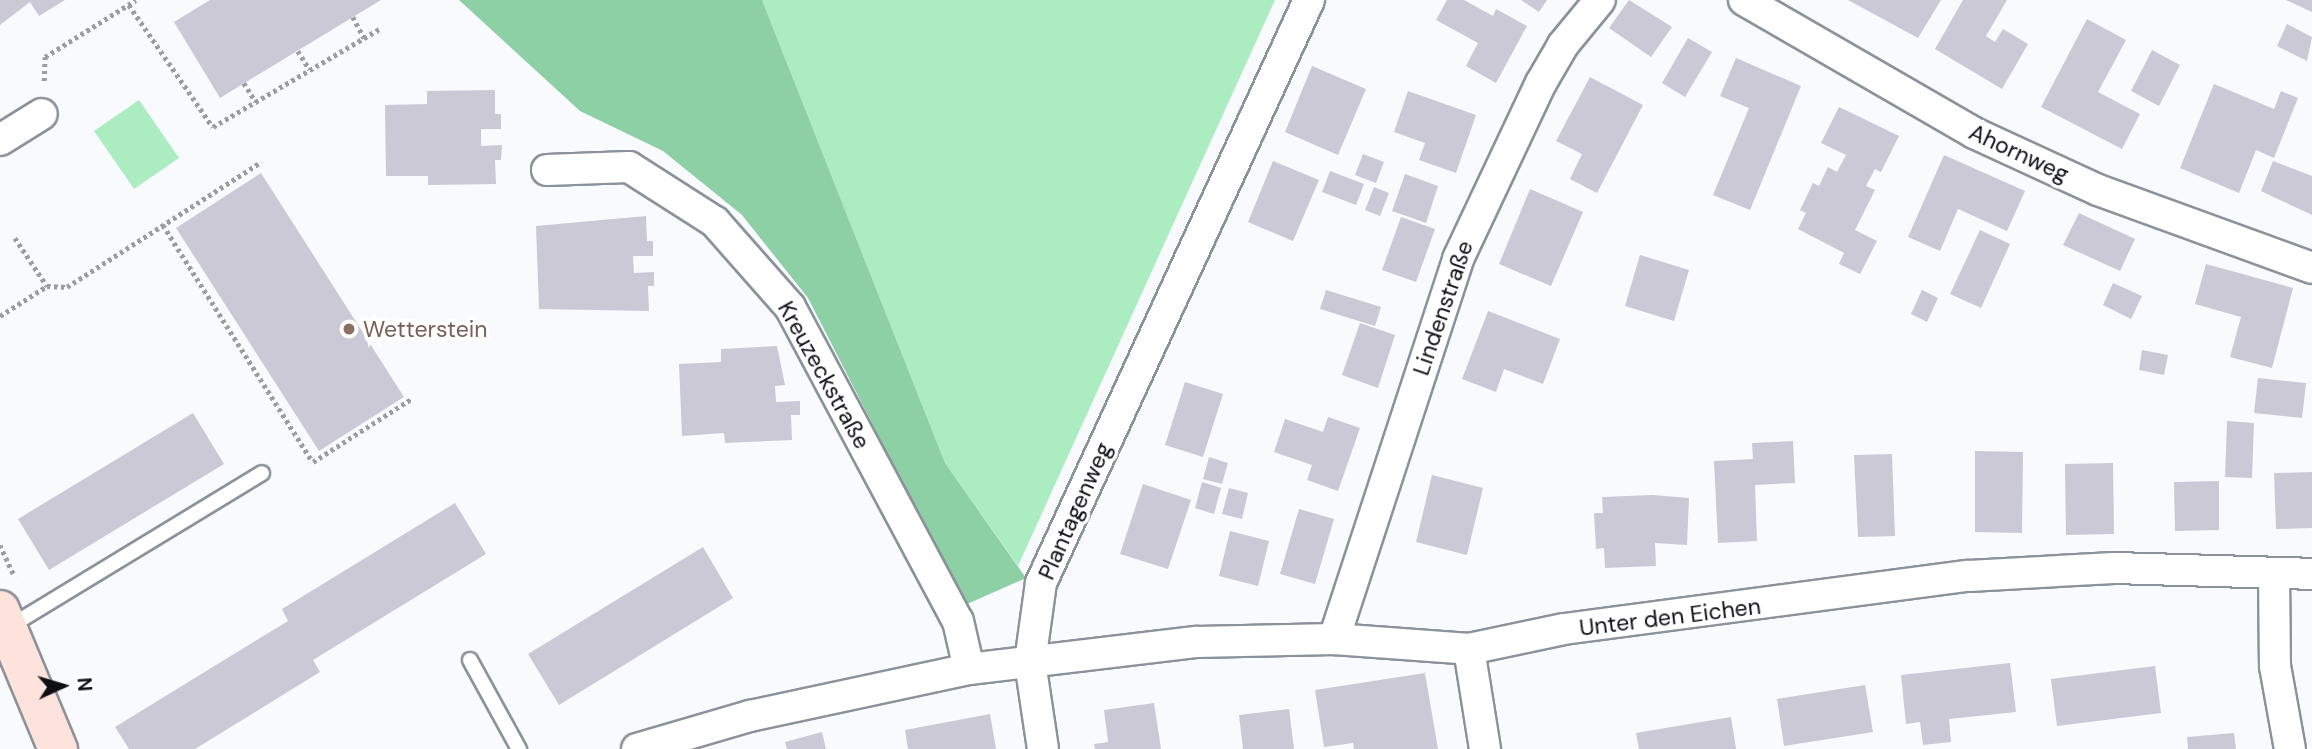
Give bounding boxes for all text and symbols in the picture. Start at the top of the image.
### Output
street label: Ahornweg [1965,118,2073,188]
street label: Lindenstraße [1407,237,1479,379]
street label: Kreuzeckstraße [772,296,876,454]
place label: Wetterstein [363,315,488,343]
marker: Wetterstein [341,321,357,337]
street label: Plantagenweg [1032,438,1118,584]
street label: Unter den Eichen [1578,592,1762,642]
north arrow [28,651,98,721]
text: N [71,677,97,692]

